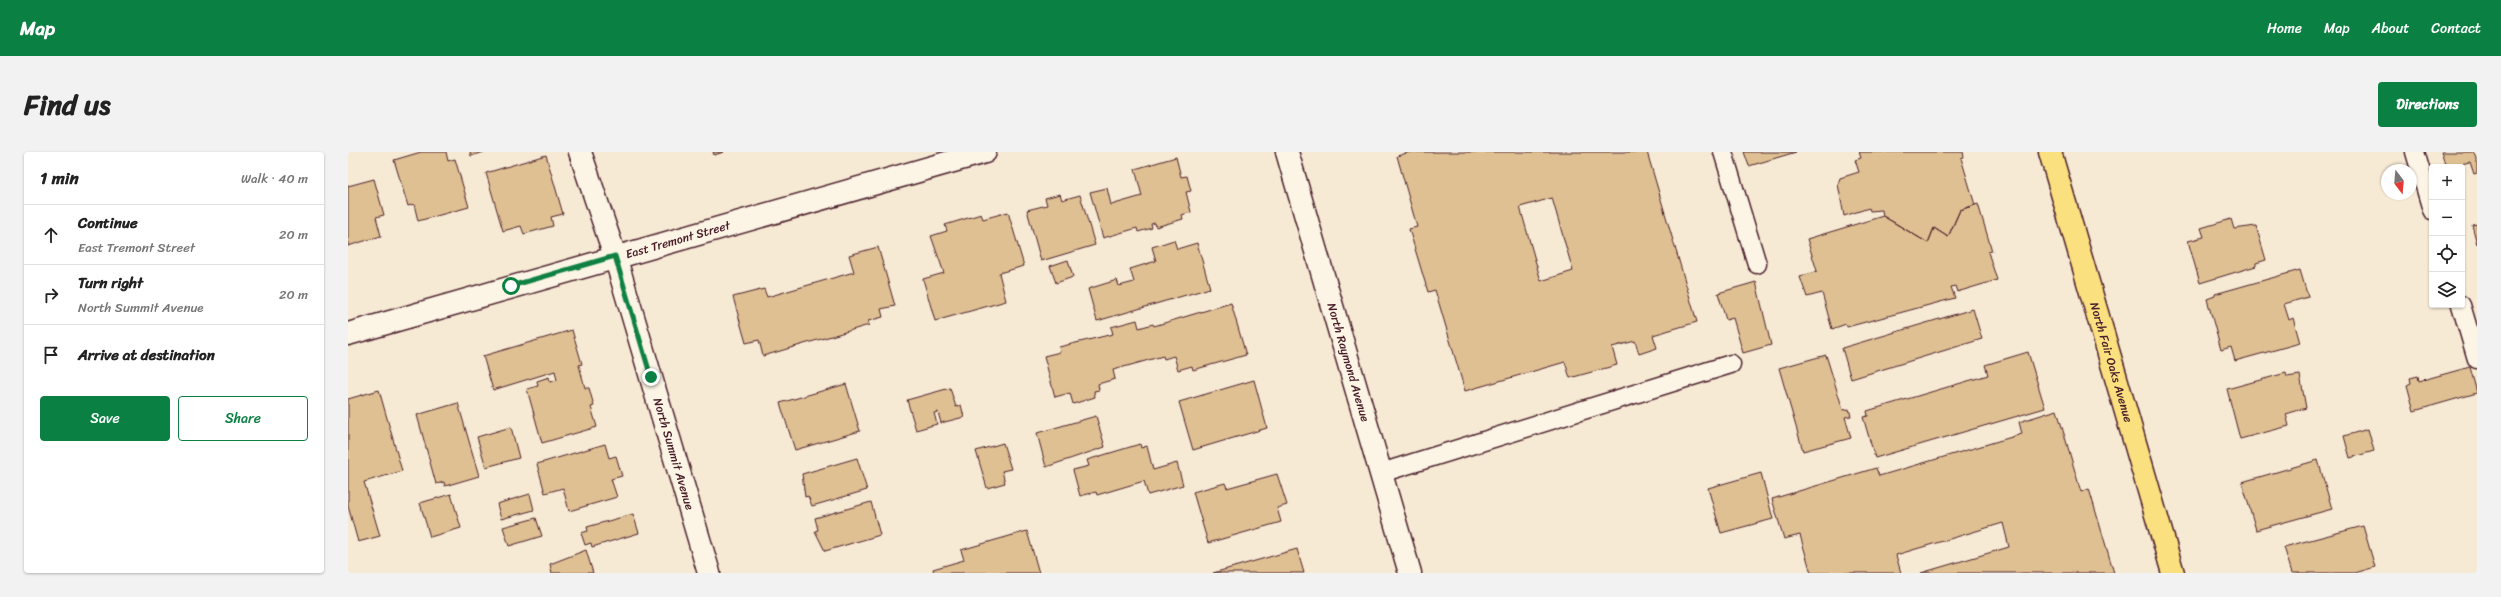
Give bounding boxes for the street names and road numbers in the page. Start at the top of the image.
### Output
street label: East Tremont Street [623,214,734,265]
street label: North Fair Oaks Avenue [2083,299,2139,425]
street label: North Raymond Avenue [1321,300,1376,425]
street label: North Summit Avenue [647,395,701,513]

